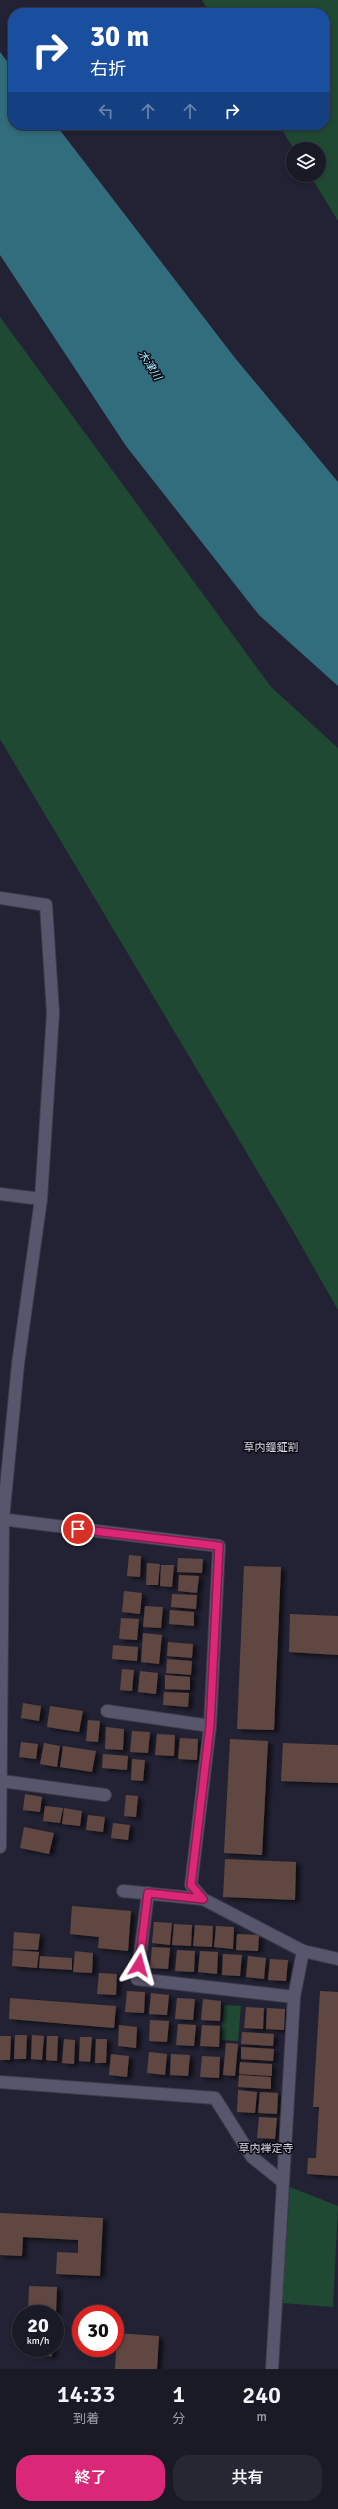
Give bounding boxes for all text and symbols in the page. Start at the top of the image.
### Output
text: 30 m [90,20,149,54]
icon: right [24,24,76,76]
text: 右折 [90,58,126,80]
icon: left [95,100,117,122]
icon: ahead [137,100,159,122]
icon: ahead [179,100,201,122]
icon: right [221,100,243,122]
map controls [286,142,326,182]
button: layers [286,142,326,182]
water label: 木津川 [135,348,165,383]
district label: 草内鐘鉦割 [244,1441,299,1454]
pin [61,1512,95,1546]
icon: arrive [67,1518,89,1540]
position arrow [118,1944,160,1986]
district label: 草内禅定寺 [239,2142,294,2155]
speed limit sign: 30 [72,2305,124,2357]
text: 20 [27,2313,49,2338]
text: km/h [27,2335,49,2347]
text: 14:33 [57,2379,115,2409]
text: 1 [172,2379,185,2409]
text: 240 [242,2380,281,2410]
text: m [256,2409,267,2425]
text: 到着 [73,2411,99,2427]
text: 分 [172,2411,185,2427]
button: 終了 [16,2455,165,2501]
button: 共有 [173,2455,322,2501]

